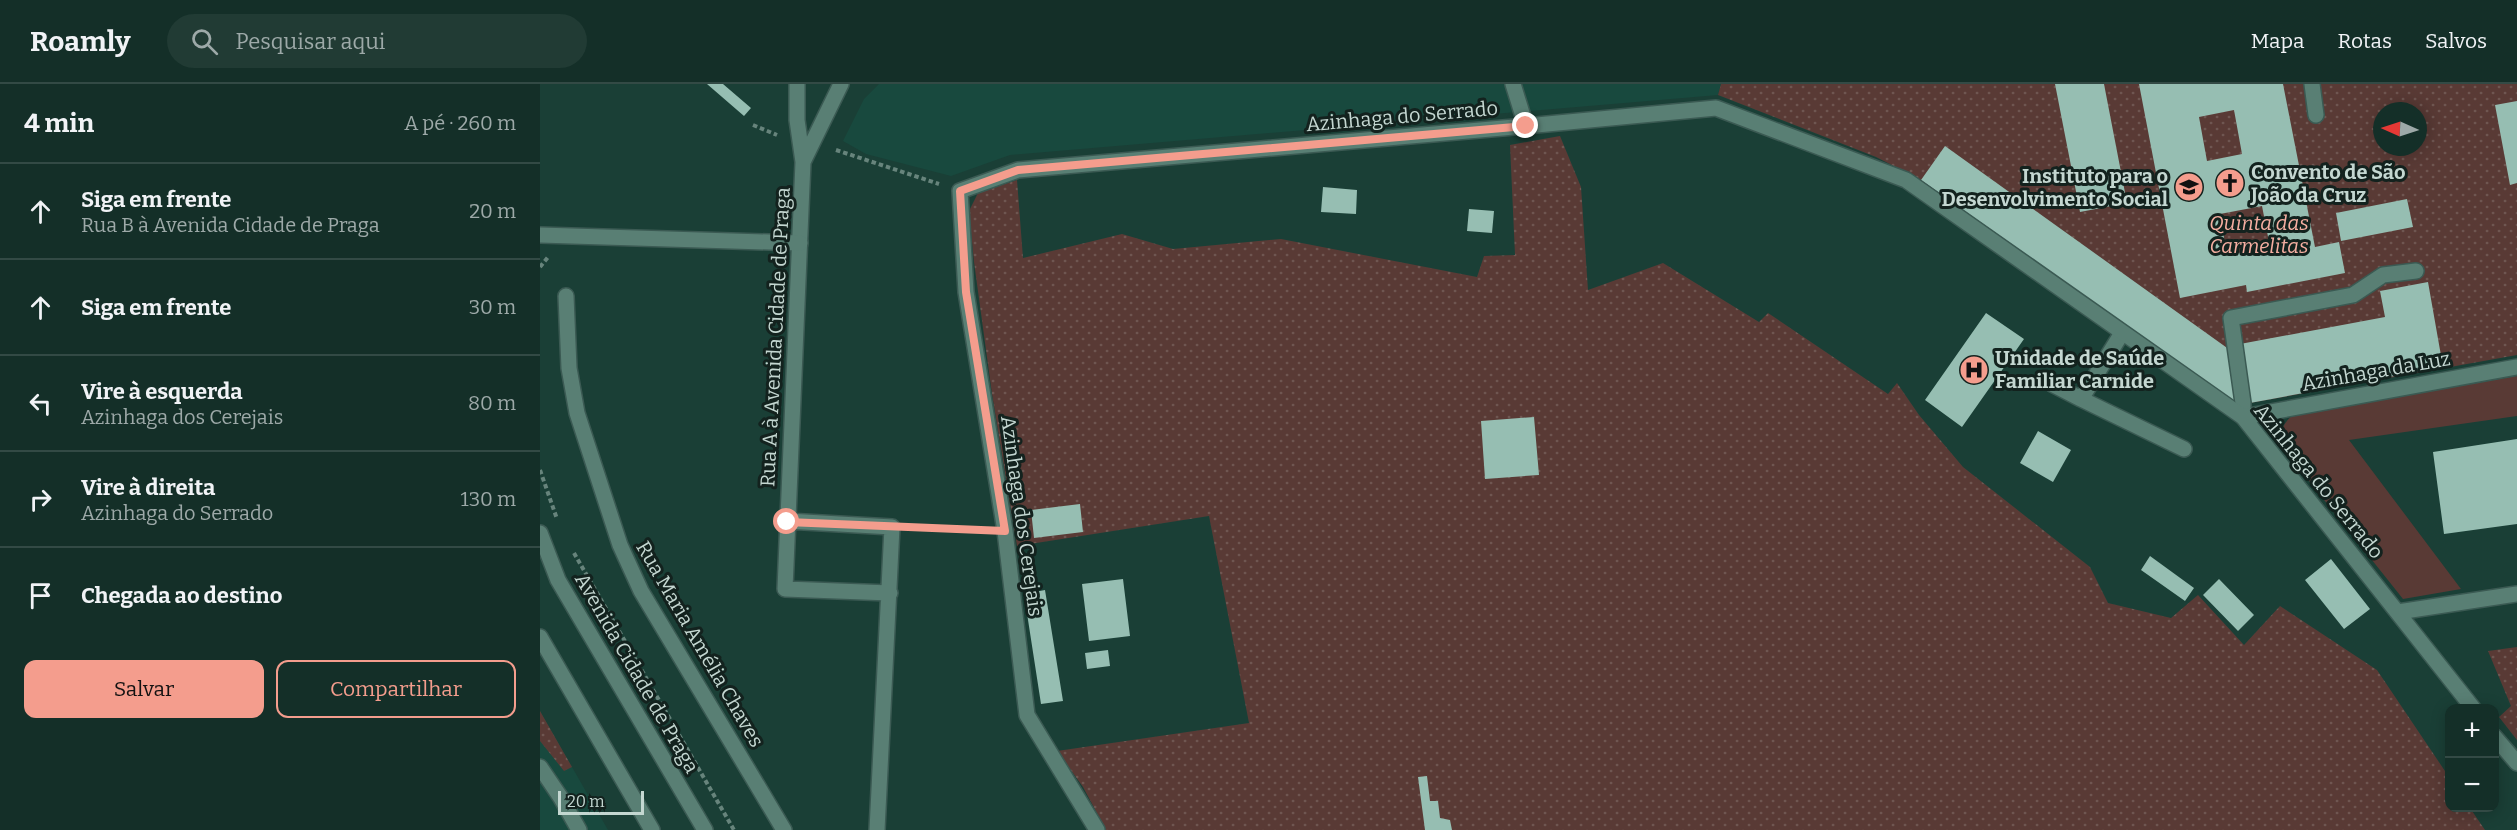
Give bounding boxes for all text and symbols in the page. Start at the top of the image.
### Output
search box [167,14,587,68]
text: Roamly [30,25,131,58]
icon: search [188,25,221,58]
text: Pesquisar aqui [236,28,385,55]
text: Mapa [2251,28,2305,54]
text: Rotas [2338,28,2392,54]
text: Salvos [2425,28,2487,54]
street label: Azinhaga do Serrado [1305,96,1499,136]
north arrow [2373,102,2427,156]
text: 4 min [24,108,94,139]
text: A pé · 260 m [404,111,516,135]
route end [1512,112,1538,138]
place label: Convento de São João da Cruz [2250,160,2405,207]
place label: Instituto para o Desenvolvimento Social [1942,164,2168,211]
church icon: Convento de São João da Cruz [2214,167,2246,199]
school or university icon: Instituto para o Desenvolvimento Social [2173,171,2205,203]
text: Siga em frente [81,186,231,213]
street label: Rua A à Avenida Cidade de Praga [755,187,795,487]
icon: ahead [24,195,57,228]
text: 20 m [469,199,516,223]
park label: Quinta das Carmelitas [2209,211,2309,258]
text: Rua B à Avenida Cidade de Praga [81,213,380,237]
icon: ahead [24,291,57,324]
text: Siga em frente [81,294,231,321]
text: 30 m [469,295,516,319]
place label: Unidade de Saúde Familiar Carnide [1995,346,2164,393]
street label: Azinhaga da Luz [2300,346,2452,396]
hospital icon: Unidade de Saúde Familiar Carnide [1958,354,1990,386]
text: Vire à esquerda [81,378,242,405]
icon: left [24,387,57,420]
text: 80 m [468,391,516,415]
street label: Azinhaga do Serrado [2249,399,2389,563]
text: Azinhaga dos Cerejais [81,405,283,429]
street label: Azinhaga dos Cerejais [995,414,1048,618]
text: Vire à direita [81,474,215,501]
icon: right [24,483,57,516]
text: 130 m [461,487,516,511]
text: Azinhaga do Serrado [81,501,273,525]
route start [773,508,799,534]
street label: Rua Maria Amélia Chaves [631,537,769,751]
street label: Avenida Cidade de Praga [570,569,704,777]
icon: arrive [24,579,57,612]
text: Chegada ao destino [81,582,282,609]
button: Salvar [24,660,264,718]
button: Compartilhar [276,660,516,718]
map controls [2445,704,2499,812]
button: + [2445,704,2499,758]
button: − [2445,758,2499,812]
scale bar [558,788,644,816]
text: 20 m [567,792,604,811]

